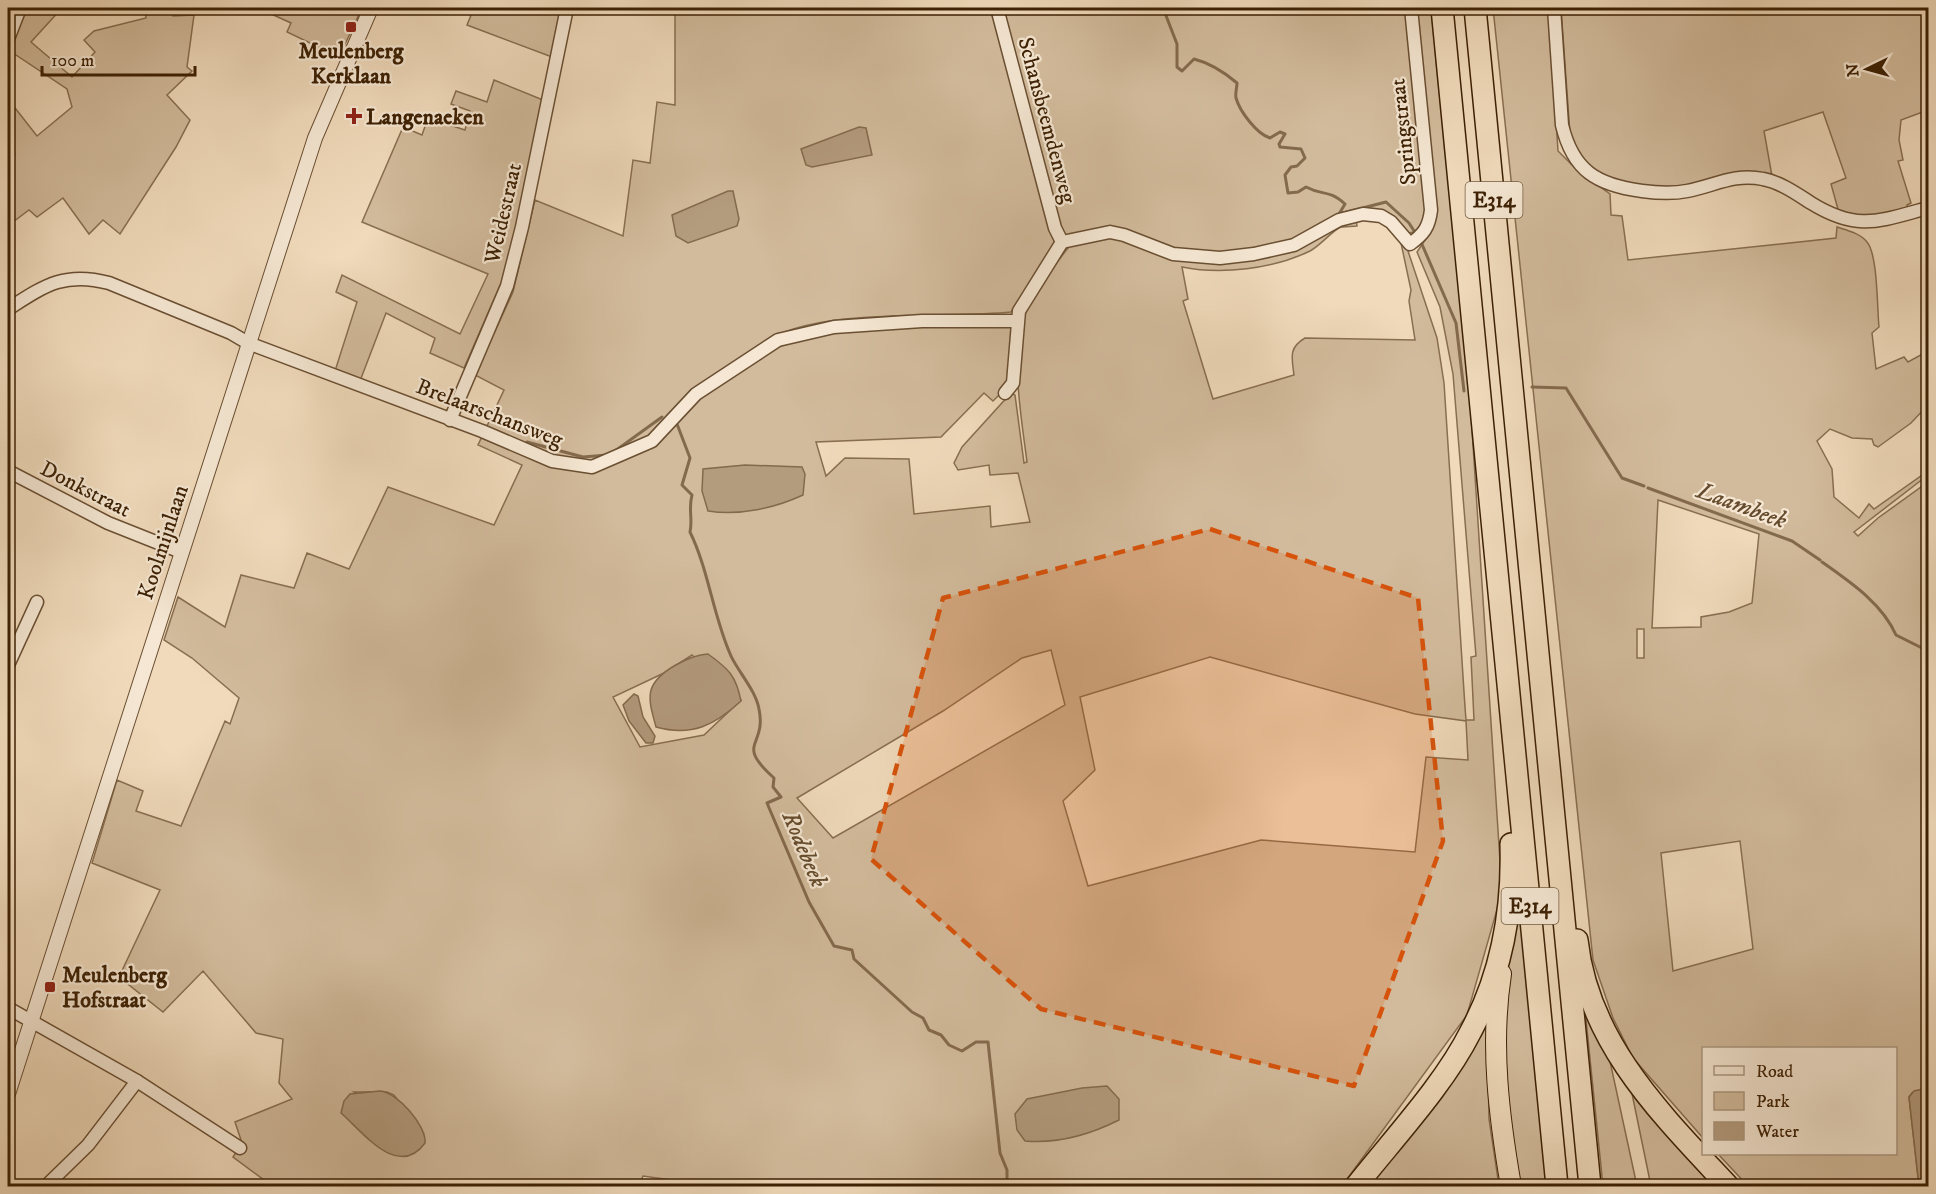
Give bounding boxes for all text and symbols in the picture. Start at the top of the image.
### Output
marker: Meulenberg Kerklaan [344,20,358,34]
street label: Schansbeemdenweg [1011,34,1082,207]
place label: Meulenberg Kerklaan [299,38,405,90]
scale bar [42,39,195,77]
north arrow [1837,39,1897,99]
text: 100 m [51,50,94,72]
text: N [1843,63,1864,78]
street label: Springstraat [1384,77,1423,186]
place label: Langenaeken [366,104,484,131]
marker: Langenaeken [347,109,361,123]
street label: Weidestraat [479,160,528,267]
road number: E314 [1466,182,1522,218]
street label: Brelaarschansweg [412,373,567,454]
street label: Donkstraat [36,455,135,524]
water label: Laambeek [1691,475,1791,536]
street label: Koolmijnlaan [132,481,195,603]
water label: Rodebeek [774,806,834,892]
road number: E314 [1502,888,1558,924]
place label: Meulenberg Hofstraat [62,962,168,1014]
marker: Meulenberg Hofstraat [43,980,57,994]
legend [1702,1047,1897,1155]
text: Road [1756,1061,1793,1083]
text: Park [1756,1091,1790,1113]
text: Water [1755,1121,1799,1143]

